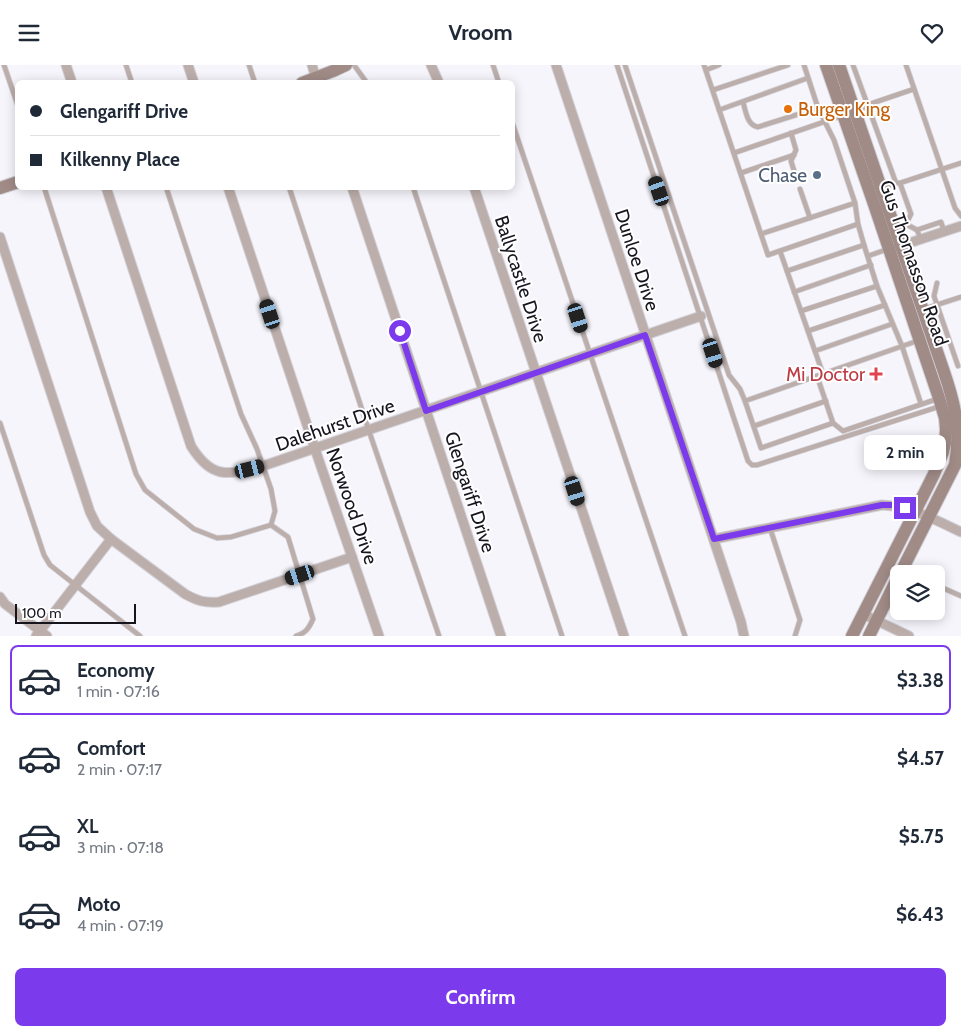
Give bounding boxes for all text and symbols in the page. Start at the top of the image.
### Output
icon: menu [15,19,43,47]
text: Vroom [448,19,513,46]
icon: heart [918,19,946,47]
place label: Burger King [798,98,890,121]
text: Glengariff Drive [60,100,188,123]
marker: Burger King [782,103,794,115]
text: Kilkenny Place [60,148,180,171]
place label: Chase [758,164,807,187]
marker: Chase [811,169,823,181]
car [647,174,670,208]
street label: Gus Thomasson Road [875,177,953,349]
street label: Dunloe Drive [610,206,664,314]
street label: Ballycastle Drive [490,213,552,345]
car [258,297,281,331]
car [566,301,589,335]
route start [389,320,411,342]
car [701,336,724,370]
place label: Mi Doctor [786,363,865,386]
marker: Mi Doctor [869,367,883,381]
street label: Dalehurst Drive [272,394,398,456]
street label: Glengariff Drive [440,429,500,555]
callout: 2 min [864,435,946,471]
text: 2 min [886,443,924,462]
street label: Norwood Drive [321,445,383,567]
car [233,458,266,480]
car [563,474,586,508]
route end [894,497,916,519]
car [283,563,316,587]
map controls [890,565,945,620]
button: layers [890,565,945,620]
scale bar [15,601,136,624]
text: 100 m [22,604,62,622]
icon: car [17,658,62,703]
text: Economy [77,659,155,682]
text: $3.38 [897,669,944,692]
text: 1 min · 07:16 [77,682,160,701]
icon: car [17,736,62,781]
text: Comfort [77,737,146,760]
text: $4.57 [897,747,944,770]
text: 2 min · 07:17 [77,760,162,779]
icon: car [17,814,62,859]
text: XL [77,815,98,838]
text: $5.75 [899,825,944,848]
text: 3 min · 07:18 [77,838,164,857]
icon: car [17,892,62,937]
text: Moto [77,893,121,916]
text: $6.43 [896,903,944,926]
text: 4 min · 07:19 [77,916,164,935]
button: Confirm [15,968,946,1026]

